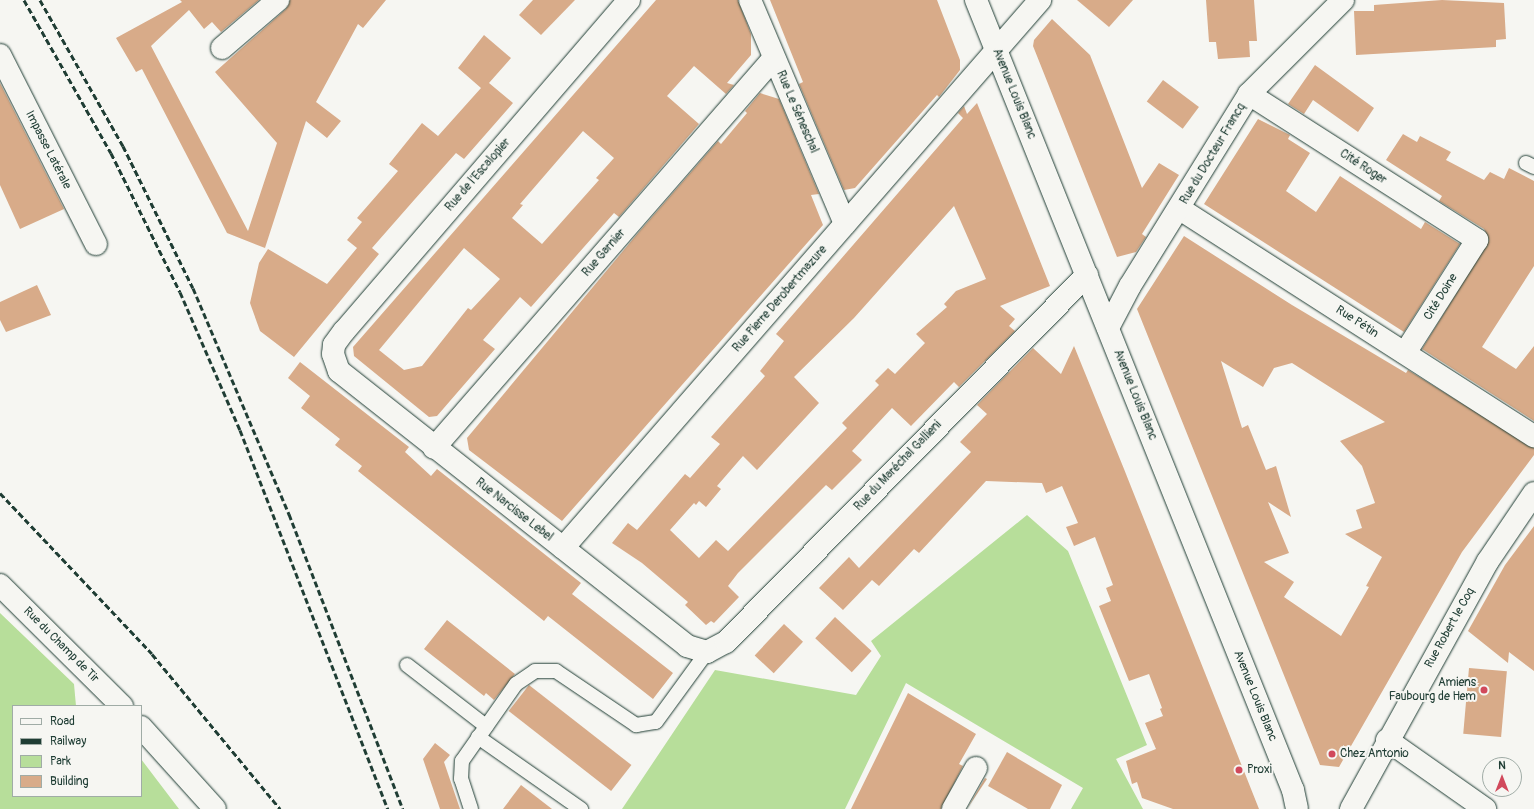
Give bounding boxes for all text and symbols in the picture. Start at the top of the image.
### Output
street label: Avenue Louis Blanc [989,47,1039,141]
street label: Rue Le Séneschal [773,68,821,156]
street label: Rue du Docteur Francq [1177,101,1249,207]
street label: Impasse Latérale [22,108,74,192]
street label: Rue de l'Escalopier [442,136,514,214]
street label: Cité Roger [1337,147,1389,187]
street label: Rue Garnier [579,226,629,280]
street label: Rue Pierre Derobertmazure [730,243,830,355]
street label: Cité Doine [1421,271,1461,323]
street label: Rue Pétin [1333,303,1381,341]
street label: Avenue Louis Blanc [1110,348,1160,442]
street label: Rue du Maréchal Gallieni [851,418,945,514]
street label: Rue Narcisse Lebel [472,475,556,545]
street label: Rue Robert le Coq [1422,585,1478,671]
street label: Rue du Champ de Tir [20,604,102,686]
street label: Avenue Louis Blanc [1230,649,1280,743]
place label: Amiens Faubourg de Hem [1389,676,1476,704]
marker: Amiens Faubourg de Hem [1479,685,1489,695]
legend [12,705,142,797]
text: Road [50,714,75,729]
text: Railway [50,734,86,749]
place label: Chez Antonio [1340,747,1409,761]
marker: Chez Antonio [1327,749,1337,759]
text: Park [50,754,71,769]
north arrow [1482,757,1522,797]
text: N [1498,759,1506,772]
place label: Proxi [1247,763,1272,777]
marker: Proxi [1234,765,1244,775]
text: Building [50,774,89,789]

